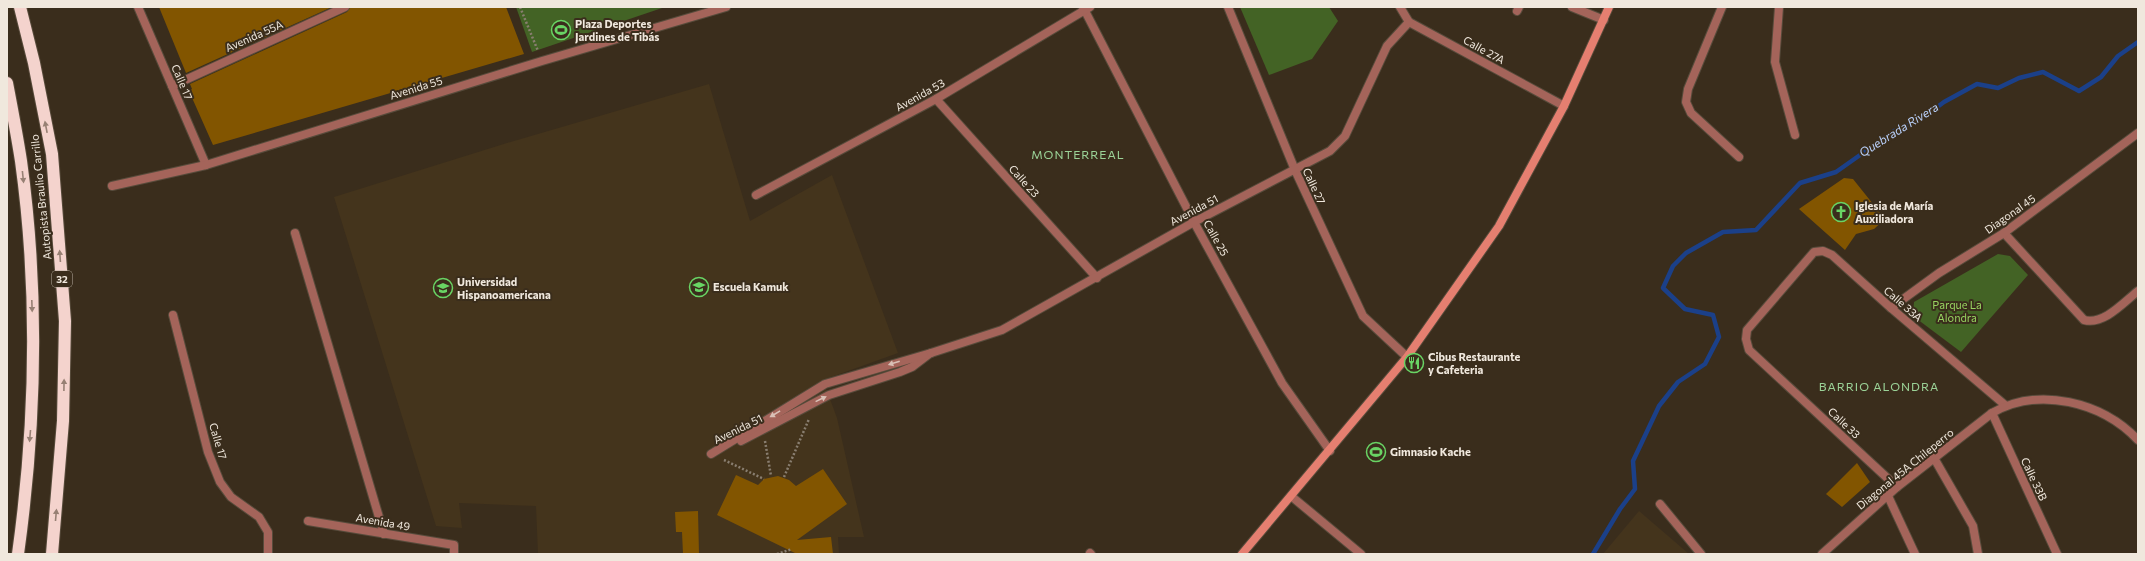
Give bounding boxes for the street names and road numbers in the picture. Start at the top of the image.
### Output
street label: Avenida 55A [223,17,285,54]
street label: Calle 27A [1461,33,1508,66]
street label: Calle 17 [169,62,196,102]
street label: Avenida 55 [388,73,444,102]
street label: Avenida 53 [893,76,947,113]
street label: Autopista Braulio Carrillo [27,133,54,260]
street label: Calle 23 [1006,162,1042,200]
street label: Calle 27 [1300,166,1329,206]
street label: Avenida 51 [1167,191,1220,228]
street label: Diagonal 45 [1982,191,2038,236]
street label: Calle 25 [1201,217,1232,258]
road number: 32 [52,271,72,287]
street label: Calle 33A [1881,283,1926,324]
street label: Calle 33 [1826,404,1863,441]
street label: Avenida 51 [711,411,764,446]
street label: Calle 17 [207,421,230,461]
street label: Diagonal 45A Chileperro [1854,425,1956,512]
street label: Calle 33B [2019,455,2050,503]
street label: Avenida 49 [355,510,412,533]

